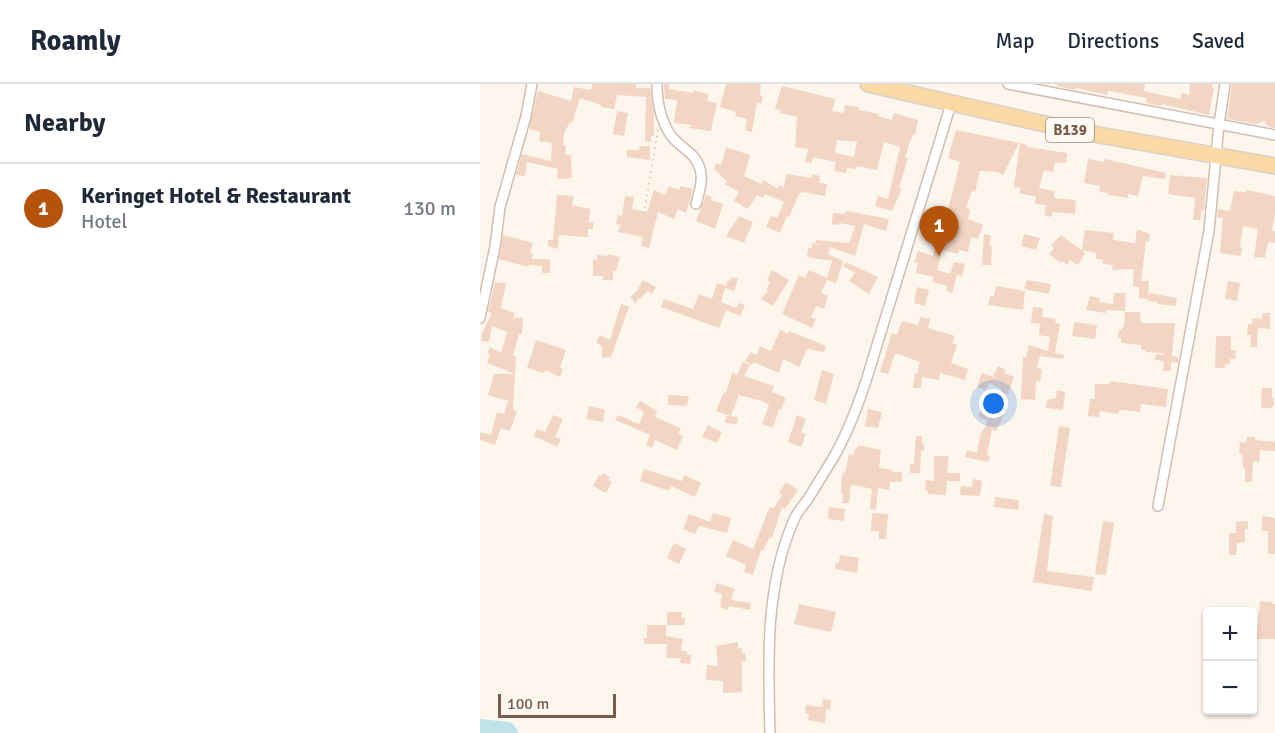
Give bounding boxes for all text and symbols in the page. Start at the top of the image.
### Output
text: Roamly [30,24,121,58]
text: Map [996,28,1034,54]
text: Directions [1067,28,1159,54]
text: Saved [1192,28,1245,54]
text: Nearby [24,107,105,139]
road number: B139 [1046,118,1094,142]
text: Keringet Hotel & Restaurant [81,182,351,209]
text: 1 [38,196,49,221]
text: 130 m [403,196,456,221]
pin: 1 [920,206,958,256]
text: Hotel [81,209,127,234]
your location [979,389,1008,418]
map controls [1203,607,1257,715]
button: + [1203,607,1257,661]
button: − [1203,661,1257,715]
scale bar [498,691,616,718]
text: 100 m [507,694,549,714]

